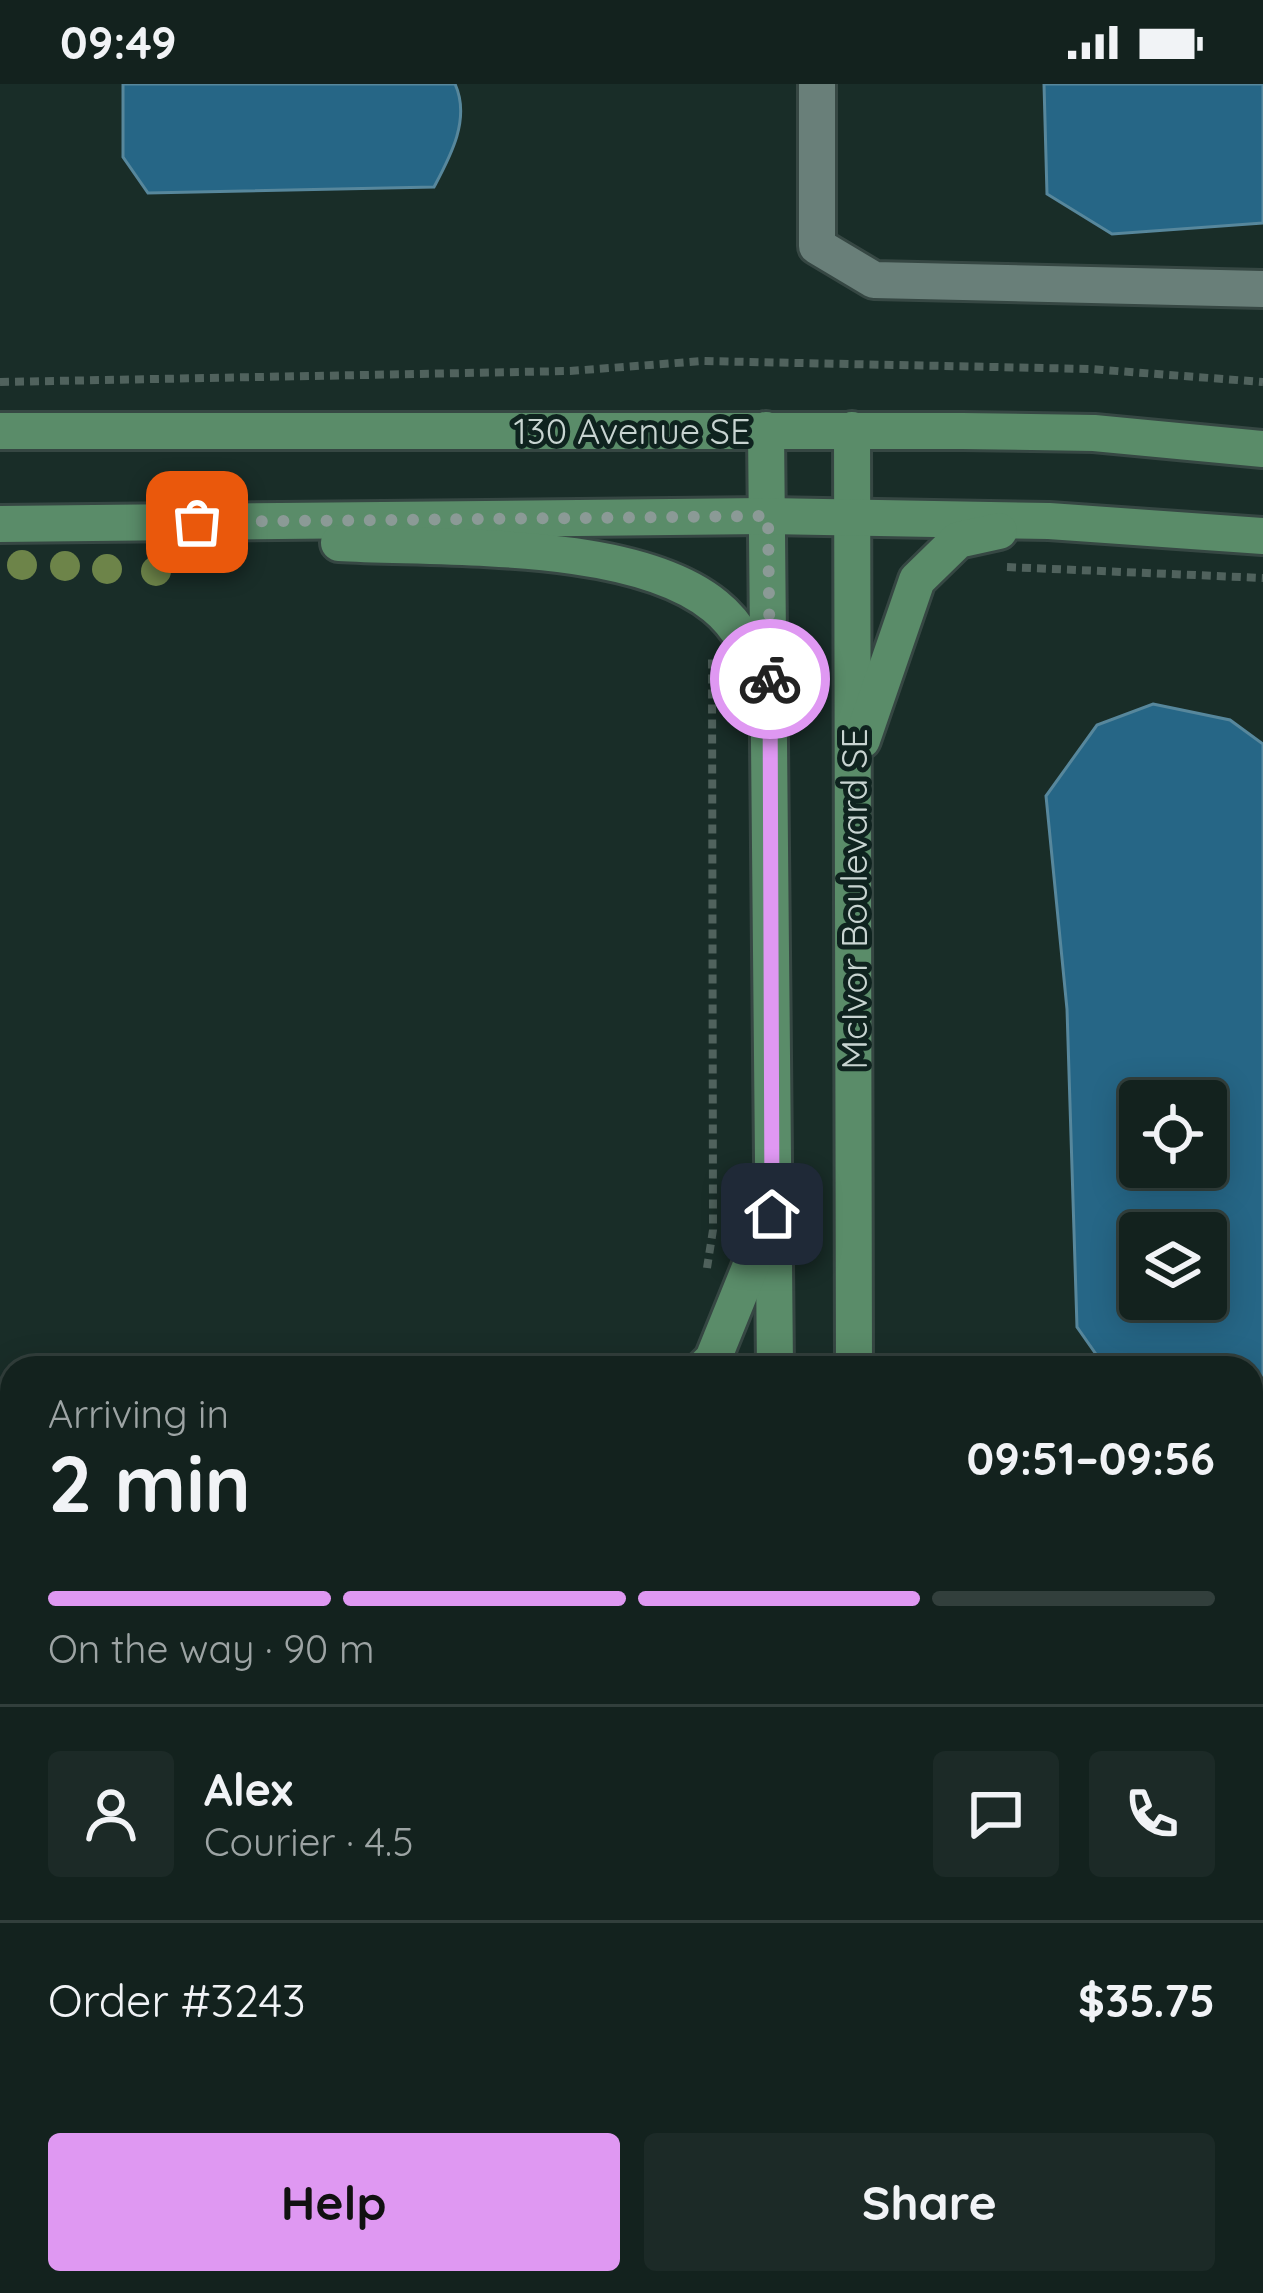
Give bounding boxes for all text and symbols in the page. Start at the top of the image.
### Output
text: 09:49 [60,14,177,70]
street label: 130 Avenue SE [513,408,751,453]
pin [146,471,248,573]
icon: bag [164,489,230,555]
courier [710,619,830,739]
icon: bike [737,646,803,712]
street label: McIvor Boulevard SE [831,728,876,1070]
map controls [1119,1080,1227,1320]
button: locate [1119,1080,1227,1188]
pin [721,1163,823,1265]
icon: home [739,1181,805,1247]
button: layers [1119,1212,1227,1320]
text: Arriving in [48,1389,229,1438]
text: 09:51–09:56 [967,1430,1215,1486]
text: 2 min [48,1434,251,1532]
text: On the way · 90 m [48,1624,374,1673]
button: person [48,1751,174,1877]
button: chat [933,1751,1059,1877]
button: phone [1089,1751,1215,1877]
text: Alex [204,1761,293,1817]
text: Courier · 4.5 [204,1817,413,1866]
text: Order #3243 [48,1972,306,2028]
text: $35.75 [1078,1972,1215,2028]
button: Help [48,2133,620,2271]
button: Share [644,2133,1215,2271]

